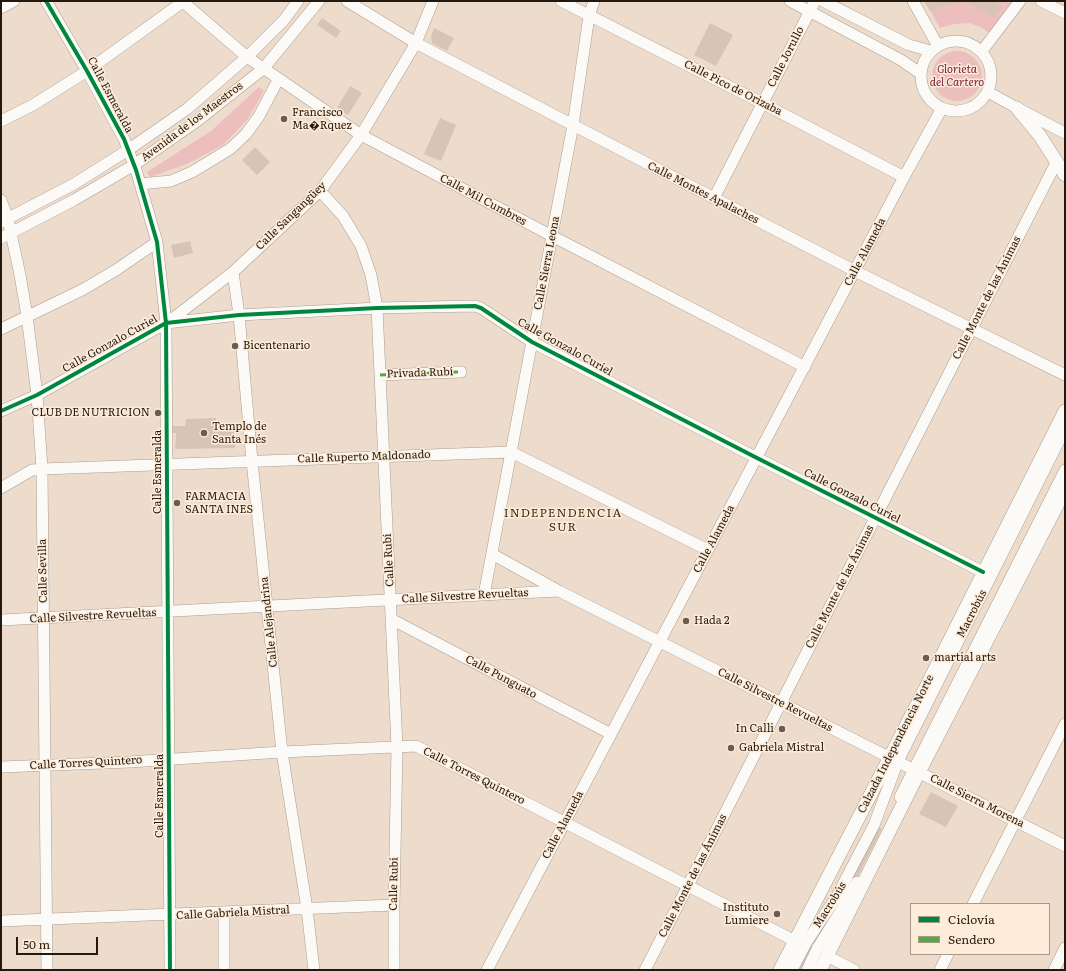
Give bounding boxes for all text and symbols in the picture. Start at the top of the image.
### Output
street label: Calle Jorullo [765,24,807,90]
street label: Calle Esmeralda [84,55,136,135]
street label: Calle Pico de Orizaba [682,58,784,118]
park label: Glorieta del Cartero [930,63,984,89]
street label: Avenida de los Maestros [139,79,245,165]
place label: Francisco Ma�Rquez [292,106,352,132]
marker: Francisco Ma�Rquez [279,114,289,124]
street label: Calle Montes Apalaches [645,159,761,227]
street label: Calle Mil Cumbres [437,172,529,228]
street label: Calle Sangangüey [253,179,329,253]
street label: Calle Sierra Leona [531,215,563,311]
street label: Calle Alameda [842,216,888,288]
street label: Calle Monte de las Ánimas [950,234,1024,362]
street label: Calle Gonzalo Curiel [60,312,160,376]
street label: Calle Gonzalo Curiel [515,315,615,379]
place label: Bicentenario [243,339,310,353]
marker: Bicentenario [230,341,240,351]
street label: Privada Rubí [386,365,454,381]
place label: CLUB DE NUTRICION [31,406,150,420]
marker: CLUB DE NUTRICION [153,408,163,418]
place label: Templo de Santa Inés [212,420,267,446]
marker: Templo de Santa Inés [199,428,209,438]
street label: Calle Esmeralda [151,430,165,514]
street label: Calle Ruperto Maldonado [297,448,431,466]
street label: Calle Gonzalo Curiel [801,466,903,526]
place label: FARMACIA SANTA INES [185,490,253,516]
marker: FARMACIA SANTA INES [172,498,182,508]
street label: Calle Alameda [691,503,737,575]
district label: INDEPENDENCIA SUR [504,506,622,534]
street label: Calle Monte de las Ánimas [803,523,877,651]
street label: Calle Rubí [381,533,397,587]
street label: Calle Sevilla [36,539,50,603]
street label: Calle Alejandrina [258,576,280,668]
street label: Calle Silvestre Revueltas [401,586,529,606]
street label: Macrobús [954,588,990,640]
street label: Calle Silvestre Revueltas [29,606,157,626]
place label: Hada 2 [694,614,730,628]
marker: Hada 2 [681,616,691,626]
place label: martial arts [934,651,996,665]
street label: Calle Punguato [463,653,539,701]
marker: martial arts [921,653,931,663]
street label: Calle Silvestre Revueltas [715,665,835,735]
street label: Calzada Independencia Norte [855,672,937,816]
place label: In Calli [735,722,774,736]
marker: In Calli [777,724,787,734]
place label: Gabriela Mistral [739,741,824,755]
marker: Gabriela Mistral [726,743,736,753]
street label: Calle Torres Quintero [421,745,527,807]
street label: Calle Torres Quintero [29,753,143,773]
street label: Calle Esmeralda [153,754,167,838]
street label: Calle Sierra Morena [928,771,1026,831]
street label: Calle Alameda [540,789,586,861]
street label: Calle Monte de las Ánimas [656,812,730,940]
street label: Calle Rubí [387,857,401,911]
street label: Macrobús [811,879,849,931]
place label: Instituto Lumiere [723,901,769,927]
street label: Calle Gabriela Mistral [176,903,290,923]
legend [910,903,1050,955]
marker: Instituto Lumiere [772,909,782,919]
text: Ciclovía [948,910,995,928]
scale bar [18,929,100,955]
text: Sendero [948,930,995,948]
text: 50 m [23,935,50,953]

